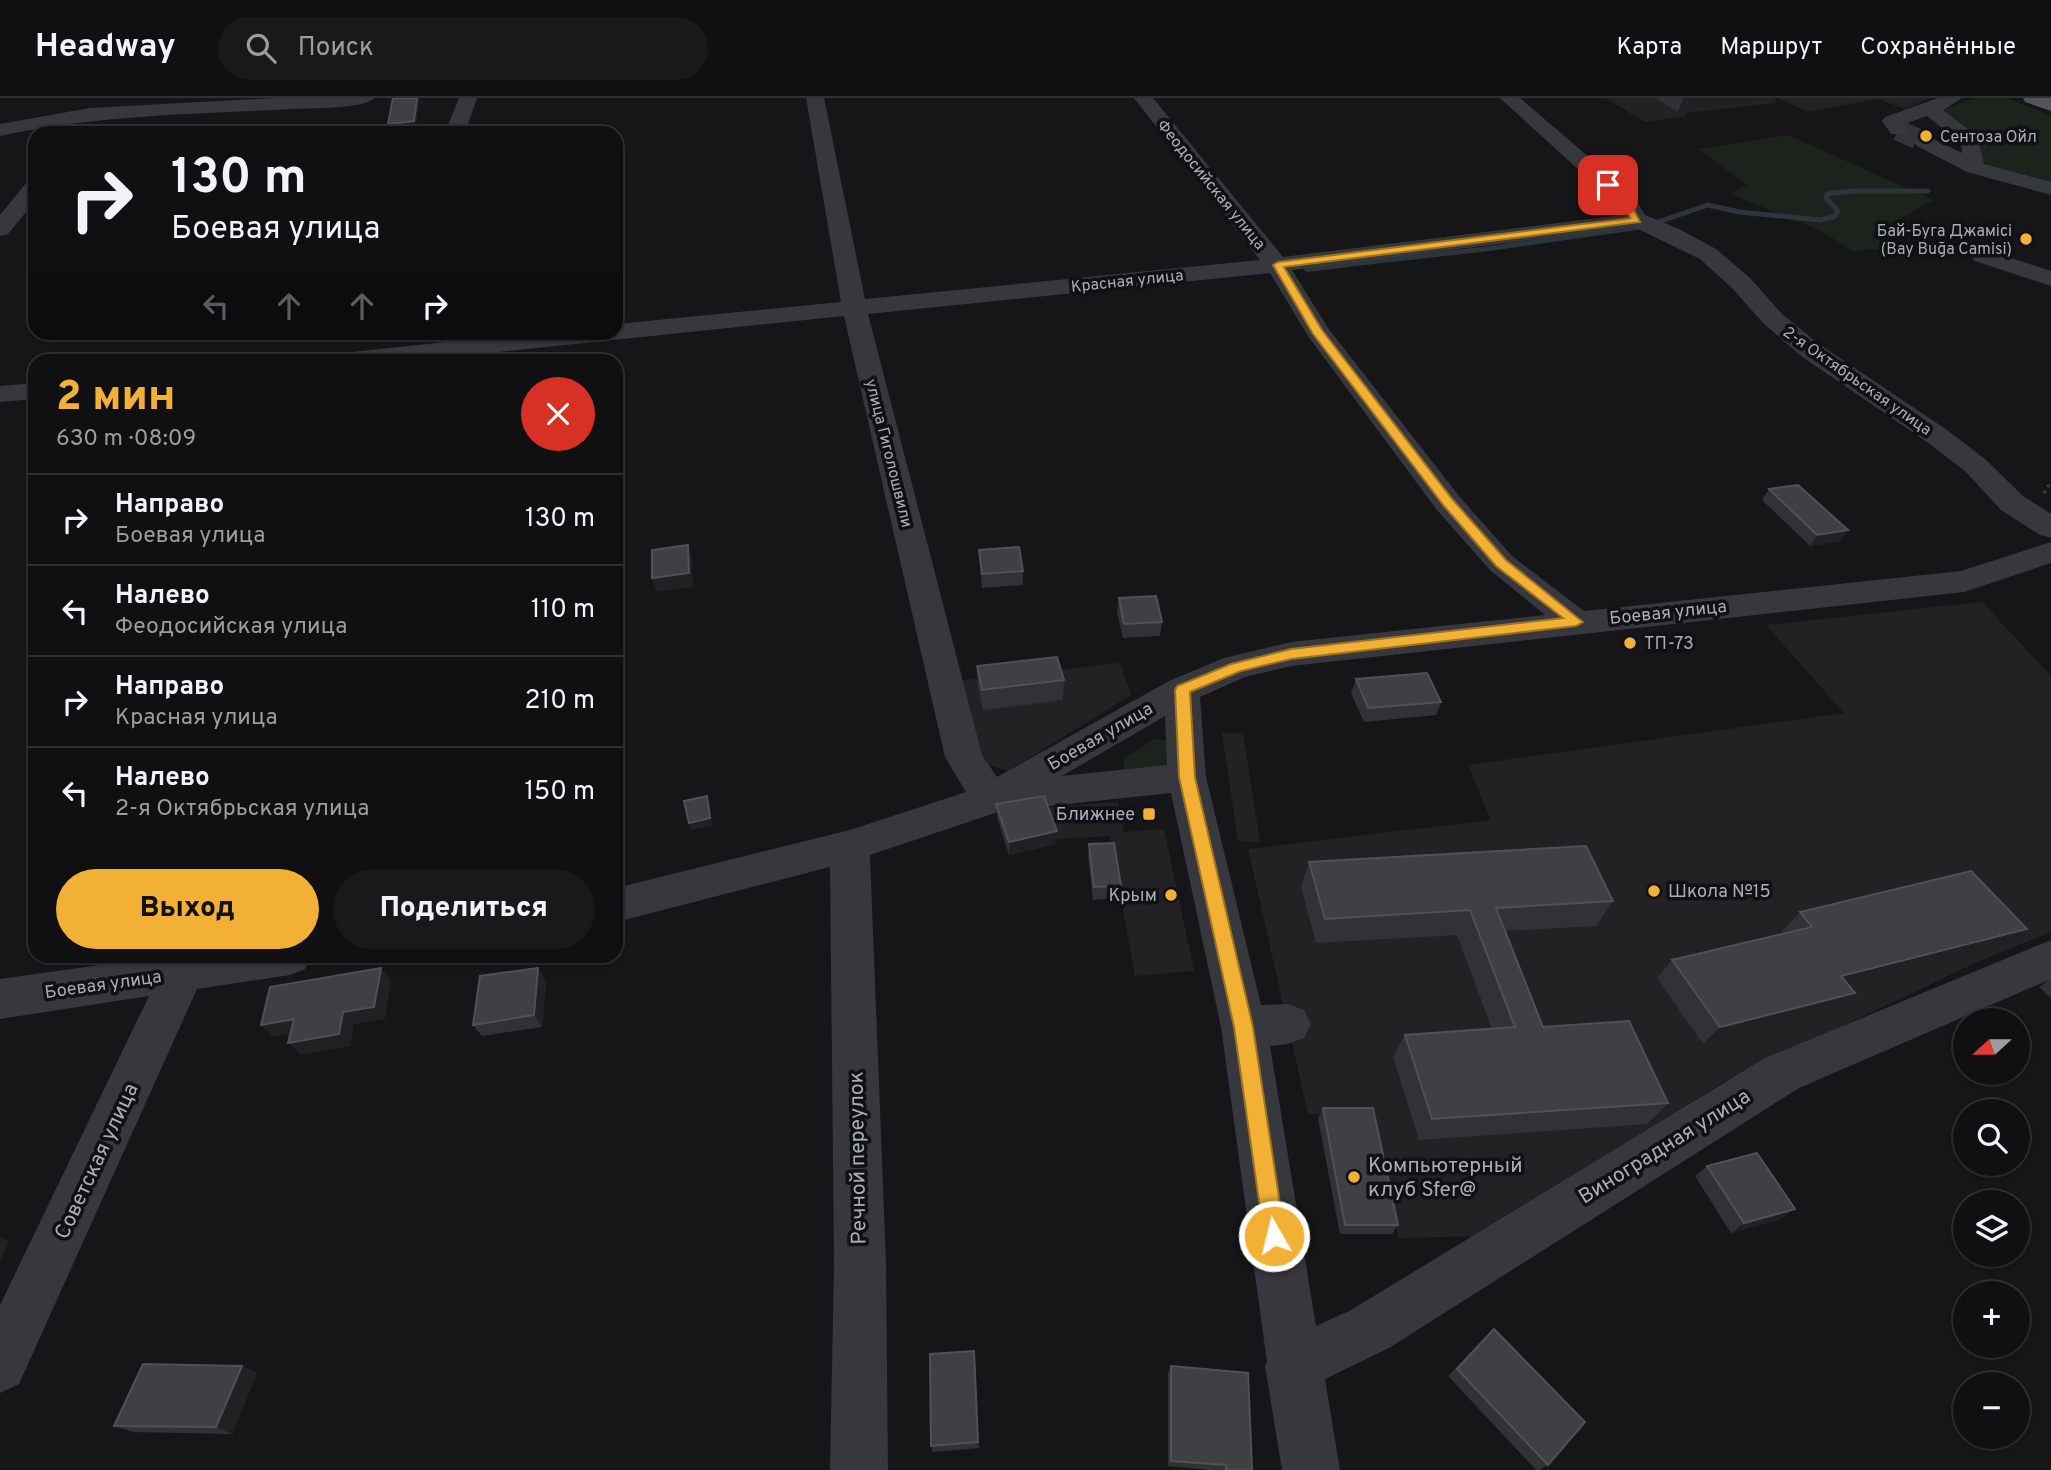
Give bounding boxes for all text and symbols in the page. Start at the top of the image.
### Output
search box [218,17,708,80]
text: Headway [35,27,176,69]
icon: search [242,29,280,67]
text: Поиск [298,32,374,65]
text: Карта [1616,33,1682,63]
text: Маршрут [1720,33,1822,63]
text: Сохранённые [1860,33,2016,63]
street label: Феодосийская улица [1152,116,1269,254]
marker: Сентоза Ойл [1918,128,1934,144]
place label: Сентоза Ойл [1940,128,2037,148]
text: 130 m [171,149,307,211]
icon: right [56,154,147,245]
pin [1578,155,1638,215]
icon: arrive [1589,166,1627,204]
text: Боевая улица [171,210,380,250]
place label: Бай-Буга Джамісі (Bay Buğa Camisi) [1877,222,2012,260]
marker: Бай-Буга Джамісі (Bay Buğa Camisi) [2018,231,2034,247]
street label: Красная улица [1070,266,1184,298]
icon: left [197,287,235,325]
icon: ahead [270,287,308,325]
icon: ahead [343,287,381,325]
icon: right [416,287,454,325]
street label: 2-я Октябрьская улица [1779,323,1935,441]
text: 2 мин [56,372,175,425]
button: close [521,377,595,451]
street label: улица Гиголошвили [860,377,916,530]
text: 630 m · 08:09 [56,425,196,454]
text: Направо [115,489,224,522]
icon: right [56,501,94,539]
text: 130 m [525,503,595,536]
text: Боевая улица [115,522,265,551]
text: Налево [115,580,210,613]
icon: left [56,592,94,630]
text: 110 m [531,594,595,627]
street label: Боевая улица [1608,596,1728,631]
text: Феодосийская улица [115,613,347,642]
place label: ТП-73 [1644,633,1694,656]
marker: ТП-73 [1622,635,1638,651]
text: Направо [115,671,224,704]
icon: right [56,683,94,721]
text: 210 m [525,685,595,718]
street label: Боевая улица [1044,698,1157,777]
text: Красная улица [115,704,278,733]
text: Налево [115,762,210,795]
icon: left [56,774,94,812]
text: 150 m [524,776,595,809]
text: 2-я Октябрьская улица [115,795,369,824]
place label: Ближнее [1056,804,1135,827]
marker: Ближнее [1141,806,1157,822]
button: Выход [56,869,319,949]
button: Поделиться [333,869,595,949]
place label: Школа №15 [1668,881,1771,904]
marker: Школа №15 [1646,883,1662,899]
place label: Крым [1108,885,1157,908]
marker: Крым [1163,887,1179,903]
street label: Боевая улица [43,966,163,1005]
north arrow [1953,1008,2030,1085]
map controls [1953,1008,2030,1449]
street label: Речной переулок [843,1071,874,1245]
street label: Советская улица [49,1079,145,1244]
street label: Виноградная улица [1574,1083,1756,1211]
button: search [1953,1099,2030,1176]
place label: Компьютерный клуб Sfer@ [1368,1153,1523,1204]
marker: Компьютерный клуб Sfer@ [1346,1169,1362,1185]
button: layers [1953,1190,2030,1267]
position arrow [1237,1199,1311,1273]
button: + [1953,1281,2030,1358]
button: − [1953,1372,2030,1449]

